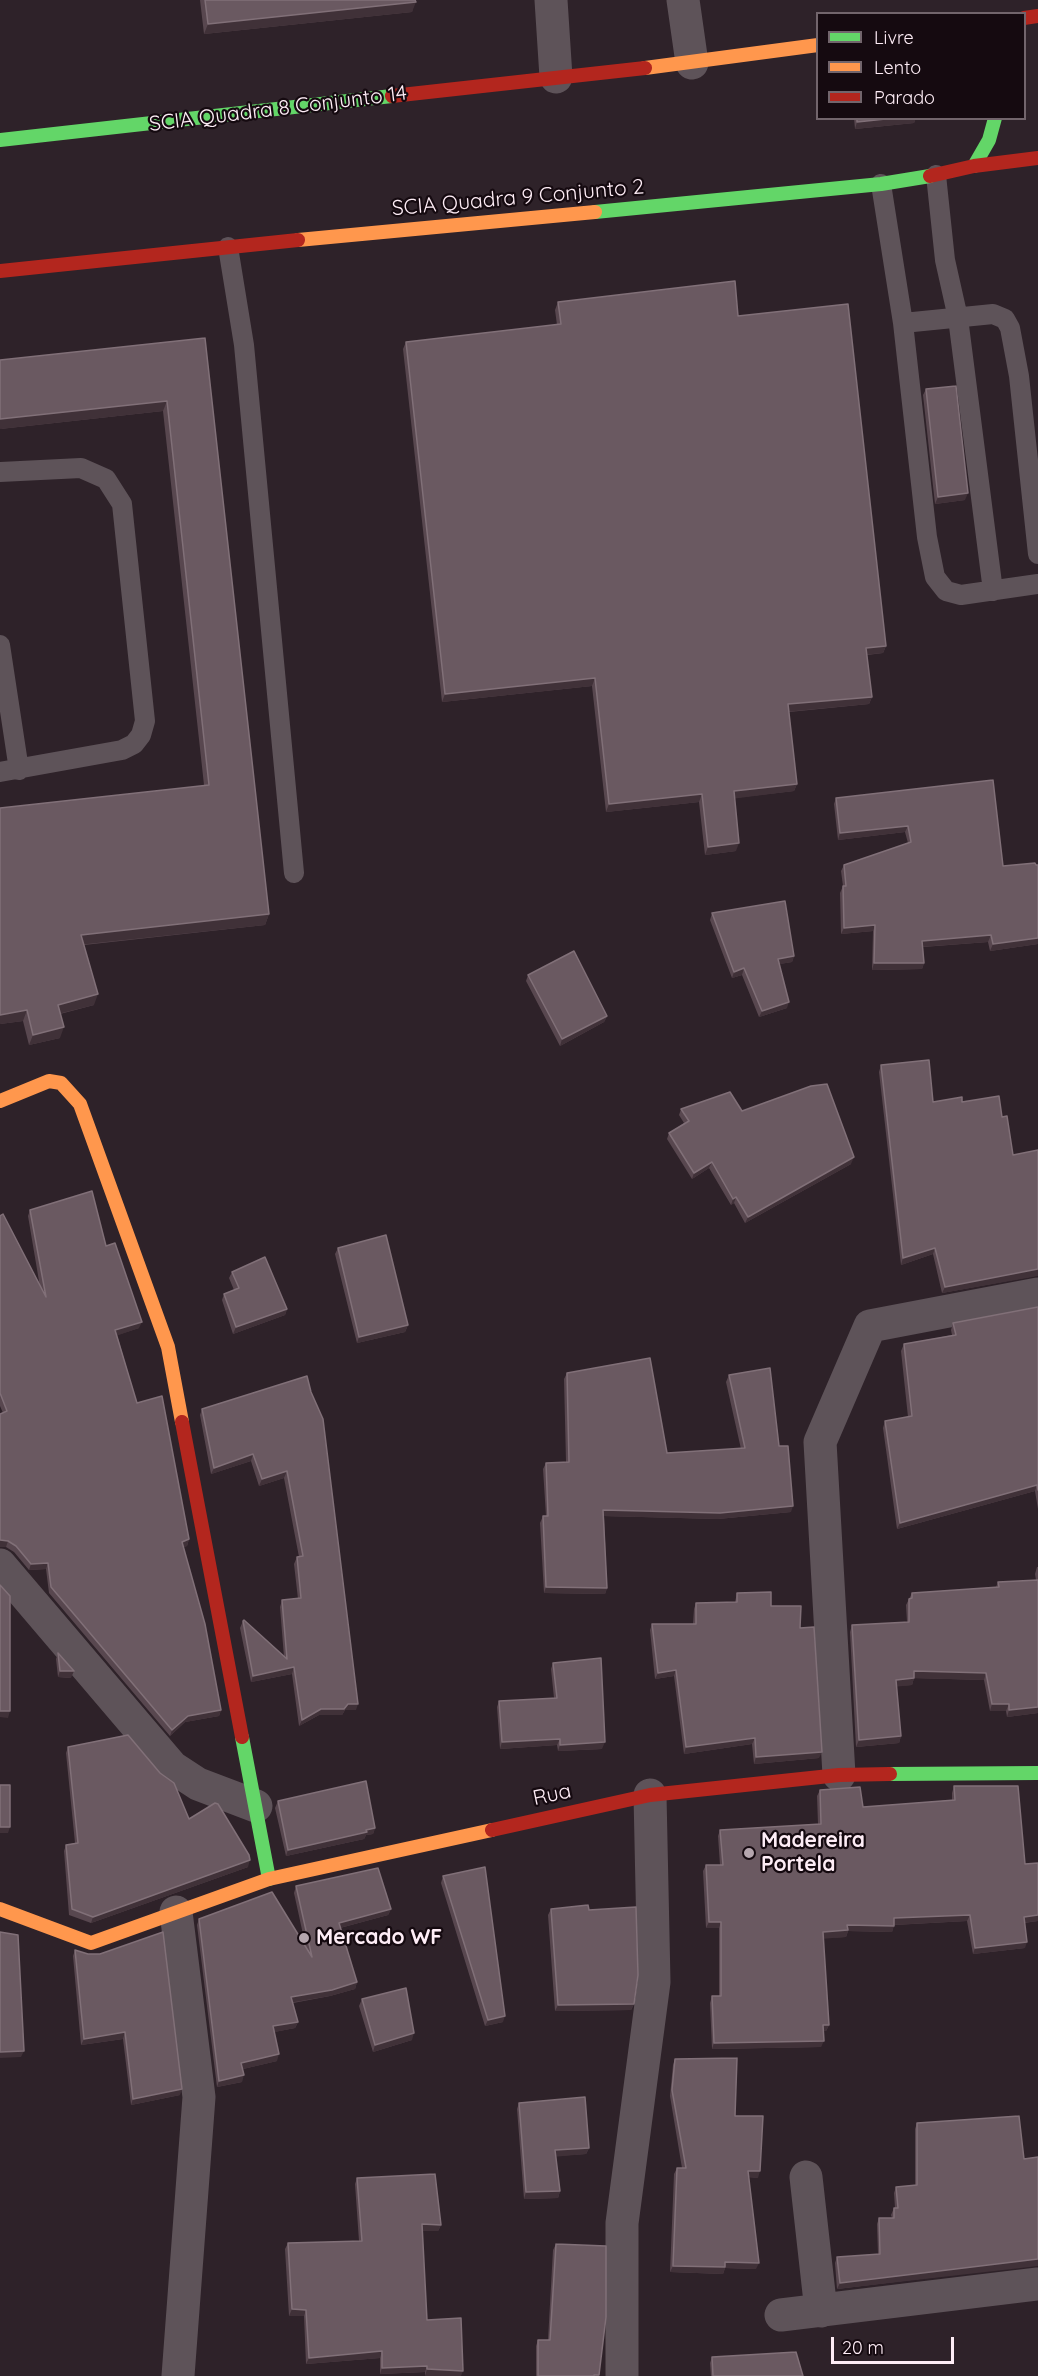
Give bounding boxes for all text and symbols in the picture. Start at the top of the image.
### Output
legend [816,12,1026,120]
text: Livre [874,26,914,49]
text: Lento [874,56,921,79]
street label: SCIA Quadra 8 Conjunto 14 [148,81,408,137]
text: Parado [874,86,935,109]
street label: SCIA Quadra 9 Conjunto 2 [391,174,645,222]
street label: Rua [531,1779,573,1811]
place label: Madereira Portela [761,1828,865,1878]
marker: Madereira Portela [742,1846,756,1860]
place label: Mercado WF [316,1925,442,1951]
marker: Mercado WF [297,1931,311,1945]
scale bar [834,2325,957,2363]
text: 20 m [842,2336,884,2359]

